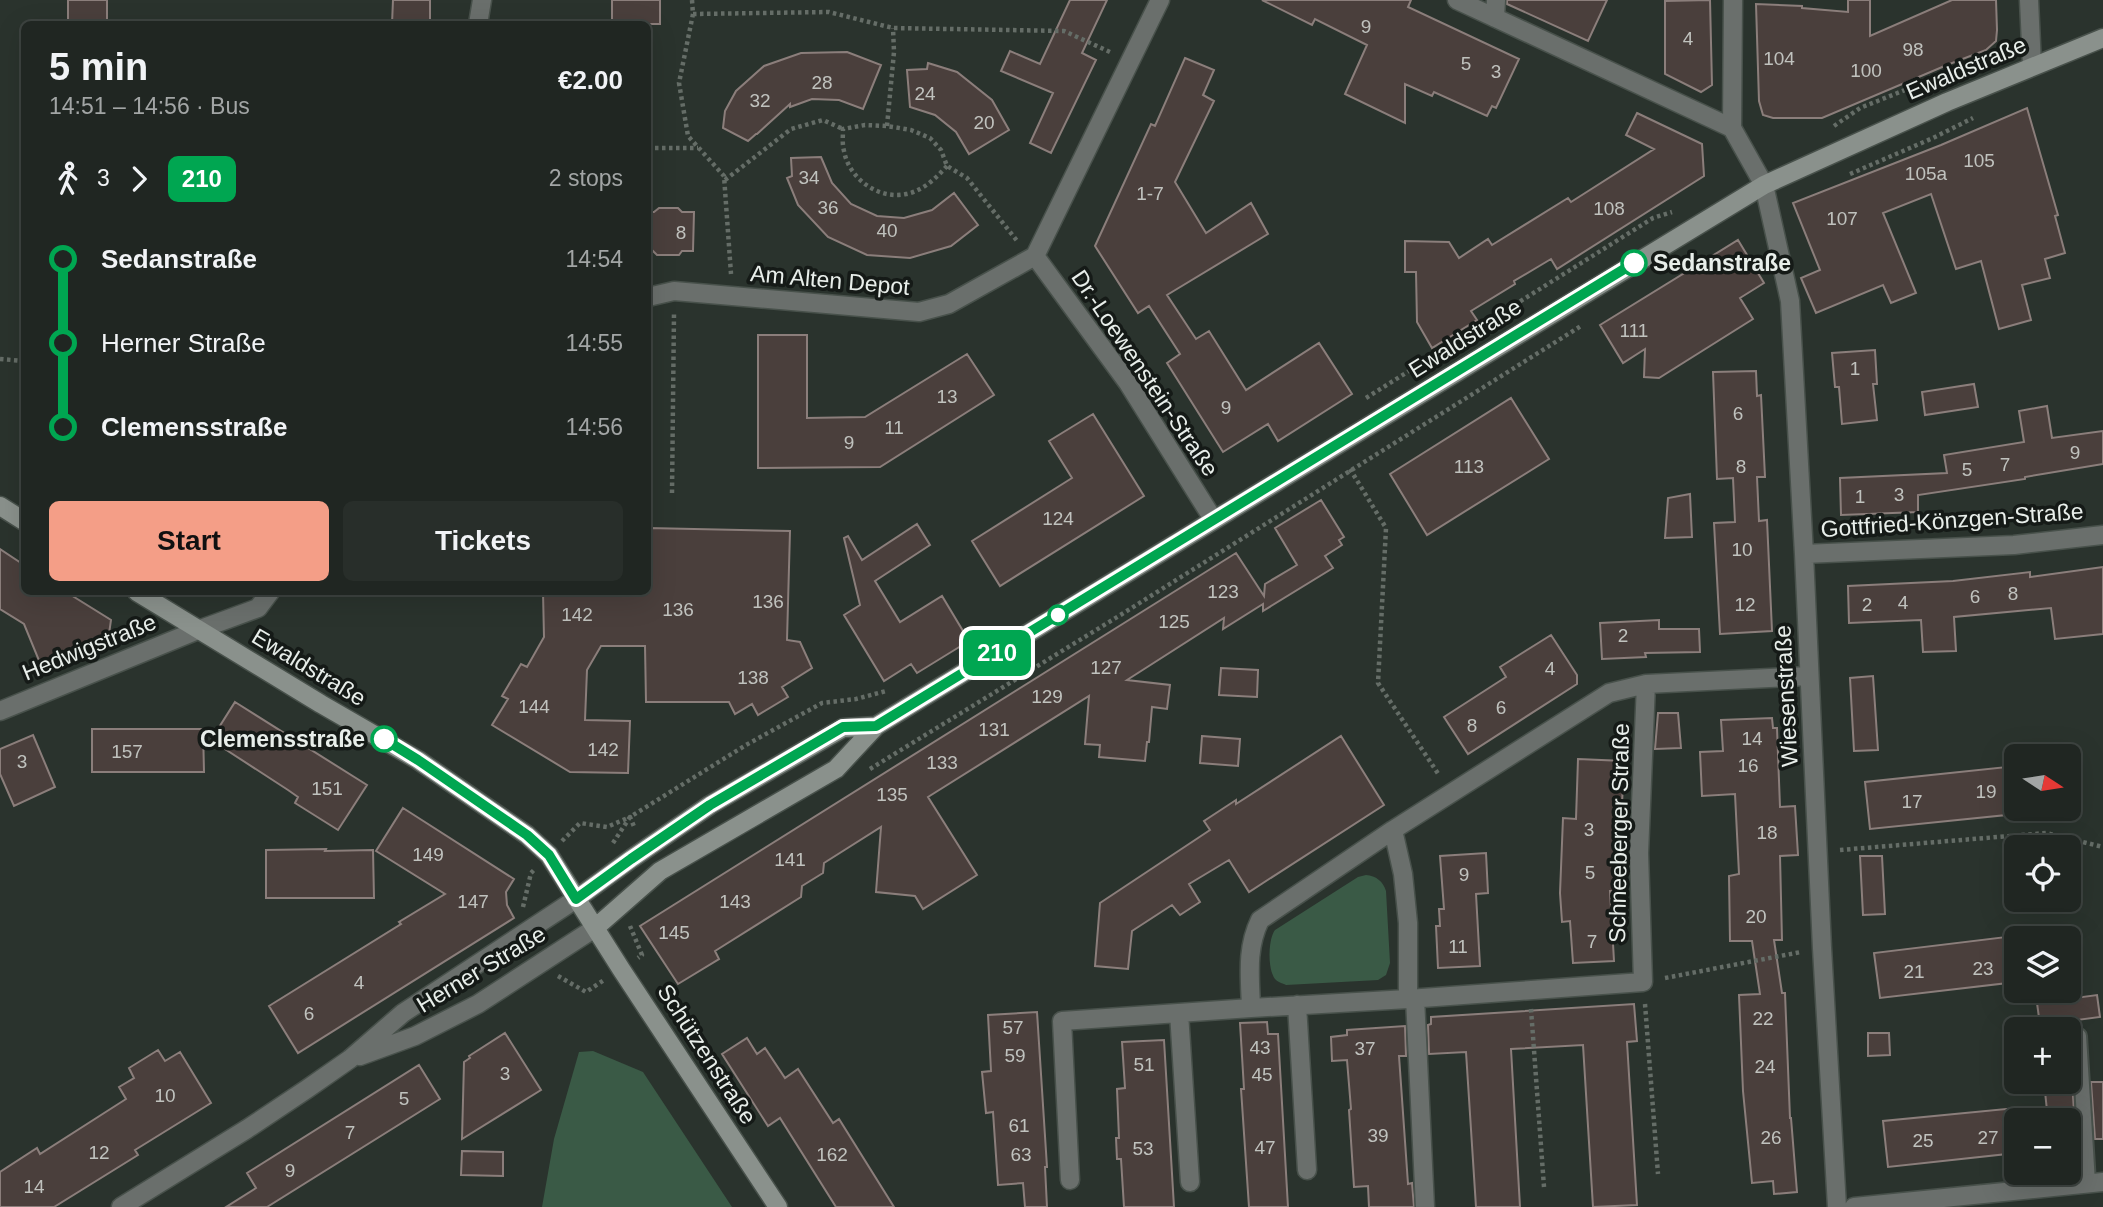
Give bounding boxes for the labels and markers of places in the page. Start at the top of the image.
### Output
marker: Sedanstraße [1621,250,1647,276]
place label: Sedanstraße [1653,250,1791,276]
unlabelled marker [1048,605,1068,625]
place label: Clemensstraße [200,726,365,752]
marker: Clemensstraße [371,726,397,752]

